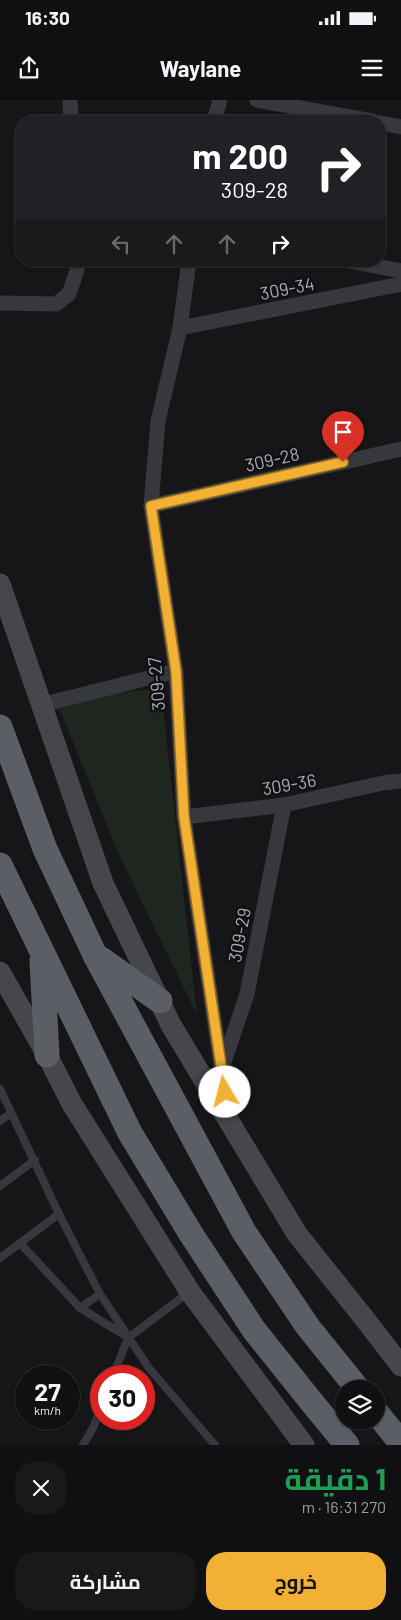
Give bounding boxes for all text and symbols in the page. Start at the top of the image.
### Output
text: 16:30 [25,6,70,29]
icon: share [15,54,43,82]
icon: menu [358,54,386,82]
text: Waylane [160,55,241,81]
text: 200 m [192,134,288,176]
icon: right [306,135,371,200]
text: 309-28 [221,176,288,202]
icon: left [107,230,135,258]
icon: ahead [160,230,188,258]
icon: ahead [213,230,241,258]
icon: right [266,230,294,258]
street label: 309-34 [258,272,316,304]
pin [322,411,364,462]
icon: arrive [329,418,357,446]
street label: 309-28 [243,442,301,476]
street label: 309-27 [143,656,169,712]
street label: 309-36 [260,768,318,800]
street label: 309-29 [223,906,255,964]
position arrow [198,1065,250,1117]
speed limit sign: 30 [90,1365,155,1430]
text: 27 [34,1376,61,1406]
map controls [335,1380,385,1430]
button: layers [335,1380,385,1430]
text: km/h [34,1403,61,1417]
text: 1 دقيقة [285,1460,386,1496]
button: close [15,1462,67,1514]
text: 270 m · 16:31 [302,1497,386,1516]
button: مشاركة [15,1552,196,1610]
button: خروج [206,1552,386,1610]

